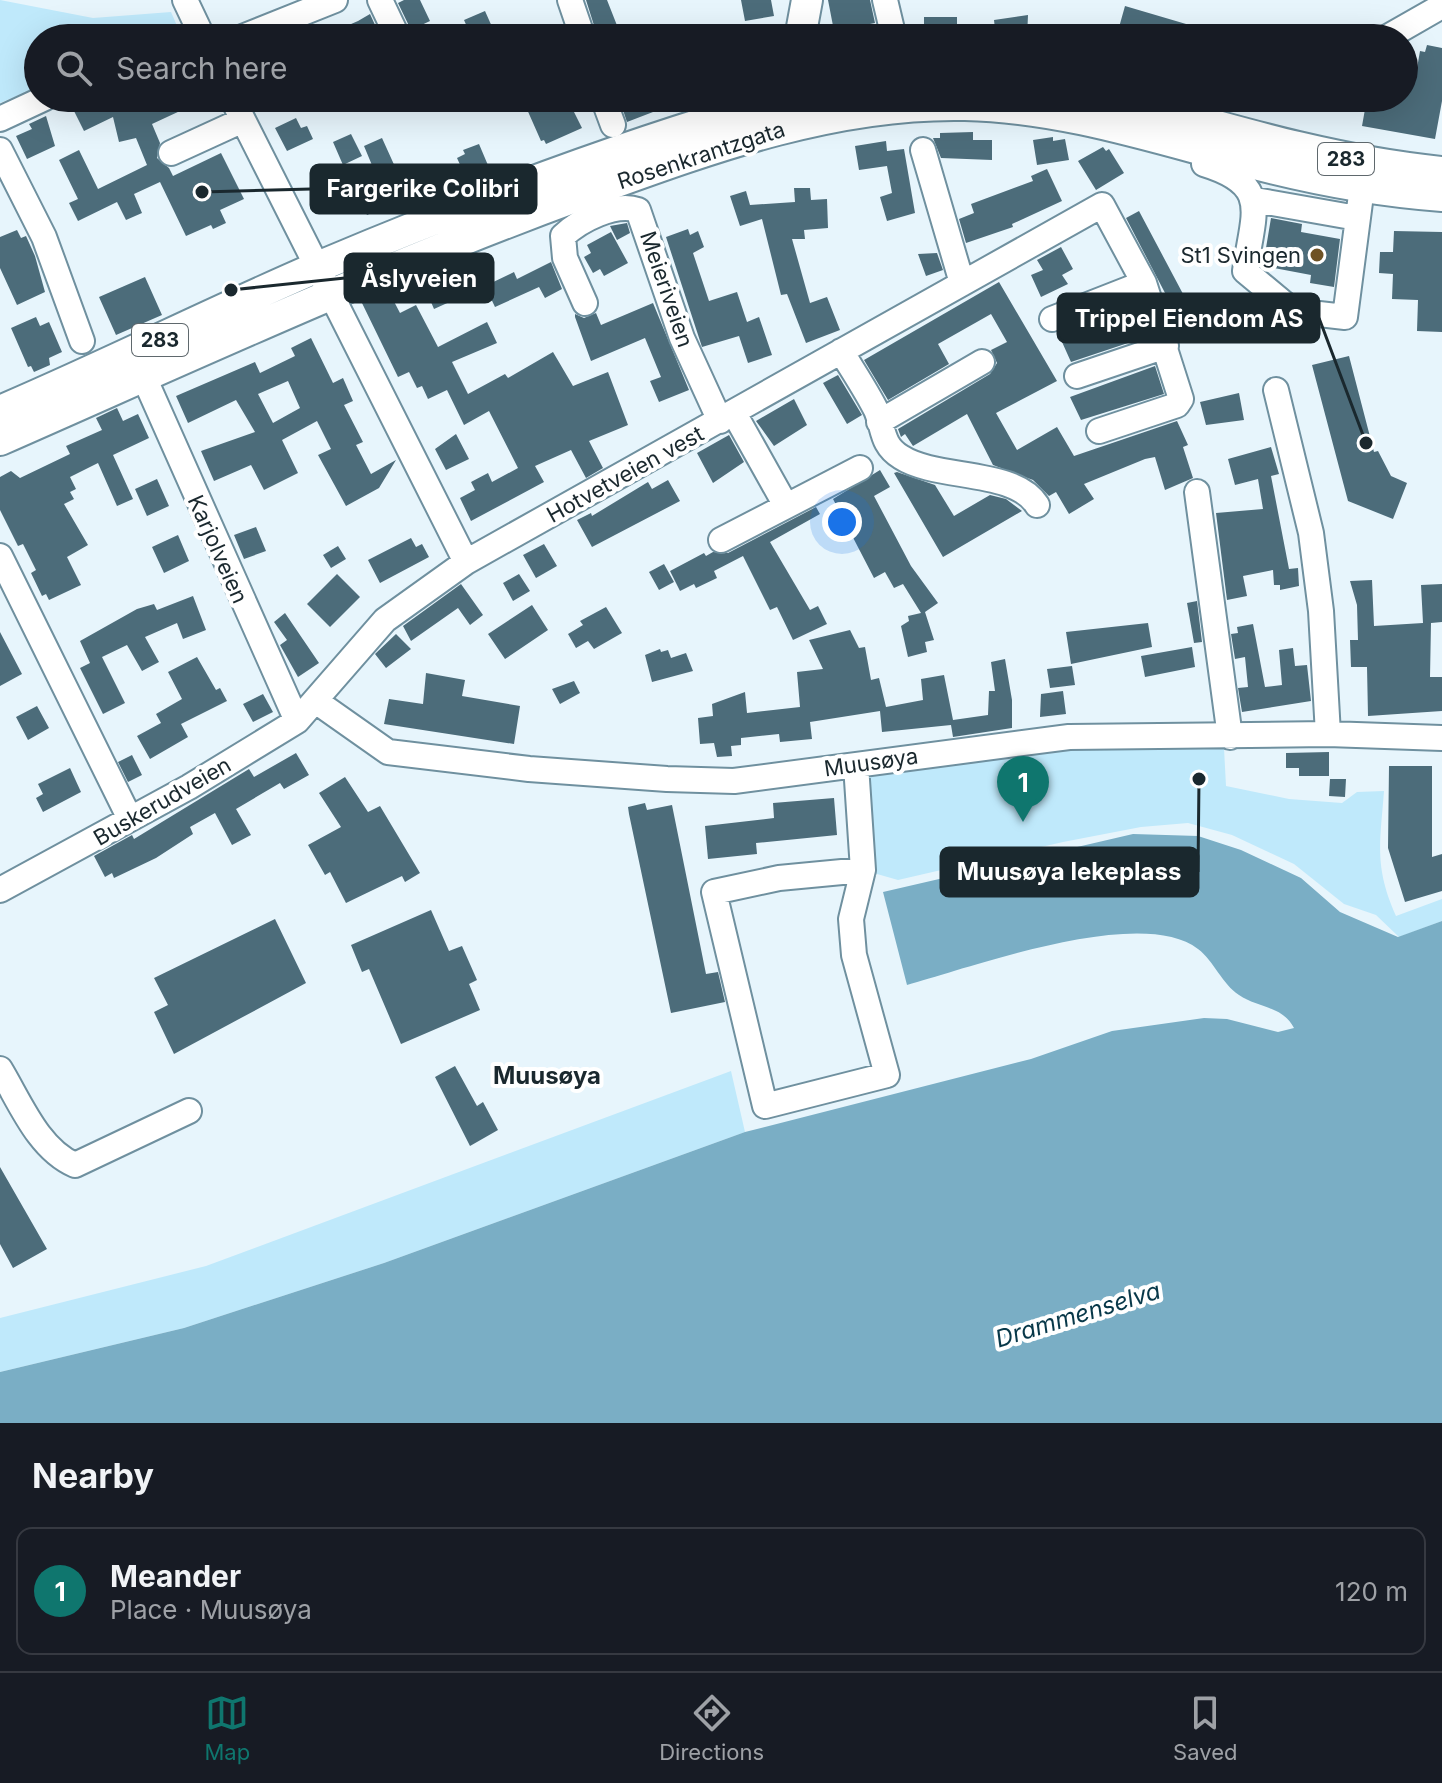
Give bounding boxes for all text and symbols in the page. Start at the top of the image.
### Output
search box [24,24,1418,112]
icon: search [52,46,96,90]
text: Search here [116,50,288,86]
street label: Rosenkrantzgata [614,116,788,194]
road number: 283 [1318,143,1374,175]
callout: Fargerike Colibri [311,165,536,213]
text: Fargerike Colibri [326,174,520,203]
street label: Meieriveien [635,228,699,350]
place label: St1 Svingen [1180,242,1301,268]
marker: St1 Svingen [1308,246,1326,264]
callout: Åslyveien [345,254,493,302]
text: Åslyveien [361,262,477,293]
callout: Trippel Eiendom AS [1058,294,1319,342]
text: Trippel Eiendom AS [1075,304,1303,333]
road number: 283 [132,324,188,356]
street label: Hotvetveien vest [542,420,708,528]
street label: Karjolveien [183,491,253,607]
your location [822,502,862,542]
street label: Muusøya [822,743,920,781]
street label: Buskerudveien [89,751,235,851]
pin: 1 [997,756,1049,822]
callout: Muusøya lekeplass [941,848,1198,896]
text: Muusøya lekeplass [957,857,1181,886]
district label: Muusøya [493,1061,601,1090]
water label: Drammenselva [992,1276,1164,1353]
text: Nearby [32,1455,154,1496]
text: Meander [110,1558,241,1594]
text: 1 [54,1576,66,1607]
text: 120 m [1335,1576,1408,1607]
text: Place · Muusøya [110,1594,312,1625]
tab: Map [205,1691,250,1765]
tab: Directions [659,1691,764,1765]
tab: Saved [1173,1691,1237,1765]

